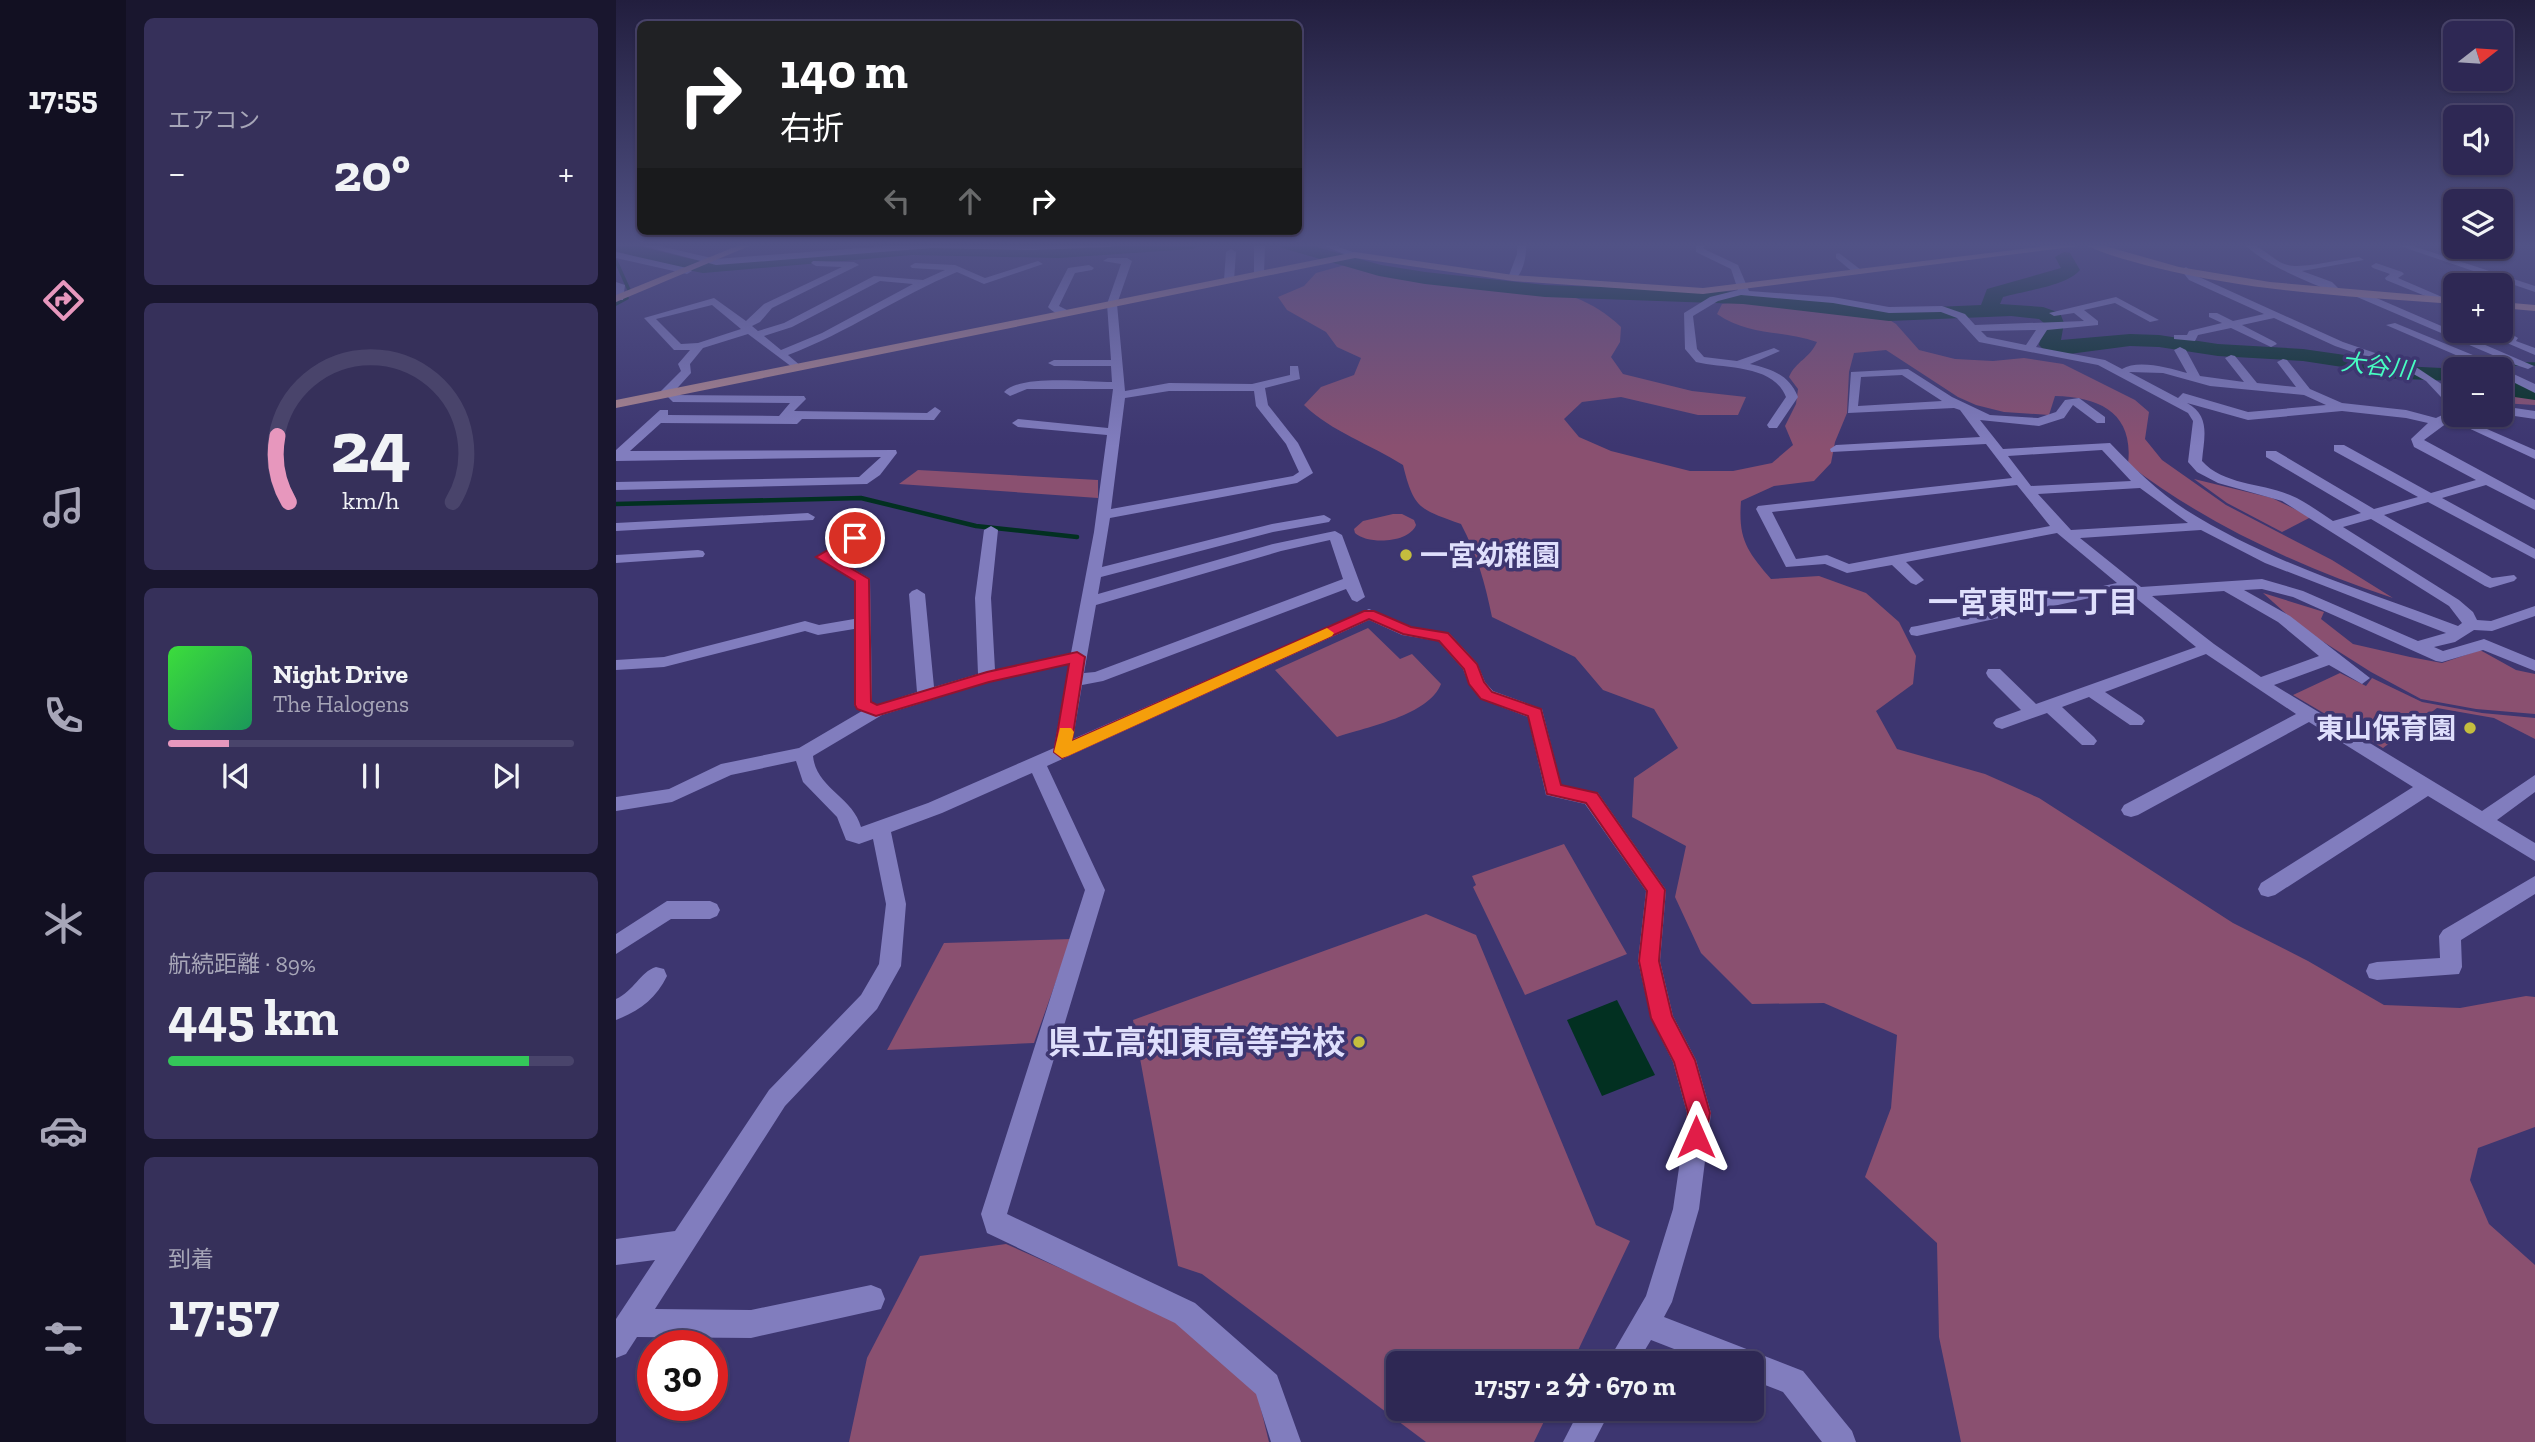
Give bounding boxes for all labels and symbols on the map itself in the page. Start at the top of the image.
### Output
north arrow [2443,21,2513,91]
water label: 大谷川 [2340,347,2418,385]
pin [825,508,885,568]
place label: 一宮幼稚園 [1420,539,1560,572]
marker: 一宮幼稚園 [1398,547,1414,563]
district label: 一宮東町二丁目 [1928,585,2138,621]
place label: 東山保育園 [2316,712,2456,745]
marker: 東山保育園 [2462,720,2478,736]
place label: 県立高知東高等学校 [1048,1023,1345,1062]
marker: 県立高知東高等学校 [1351,1034,1367,1050]
position arrow [1659,1100,1733,1174]
speed limit sign: 30 [637,1330,728,1421]

